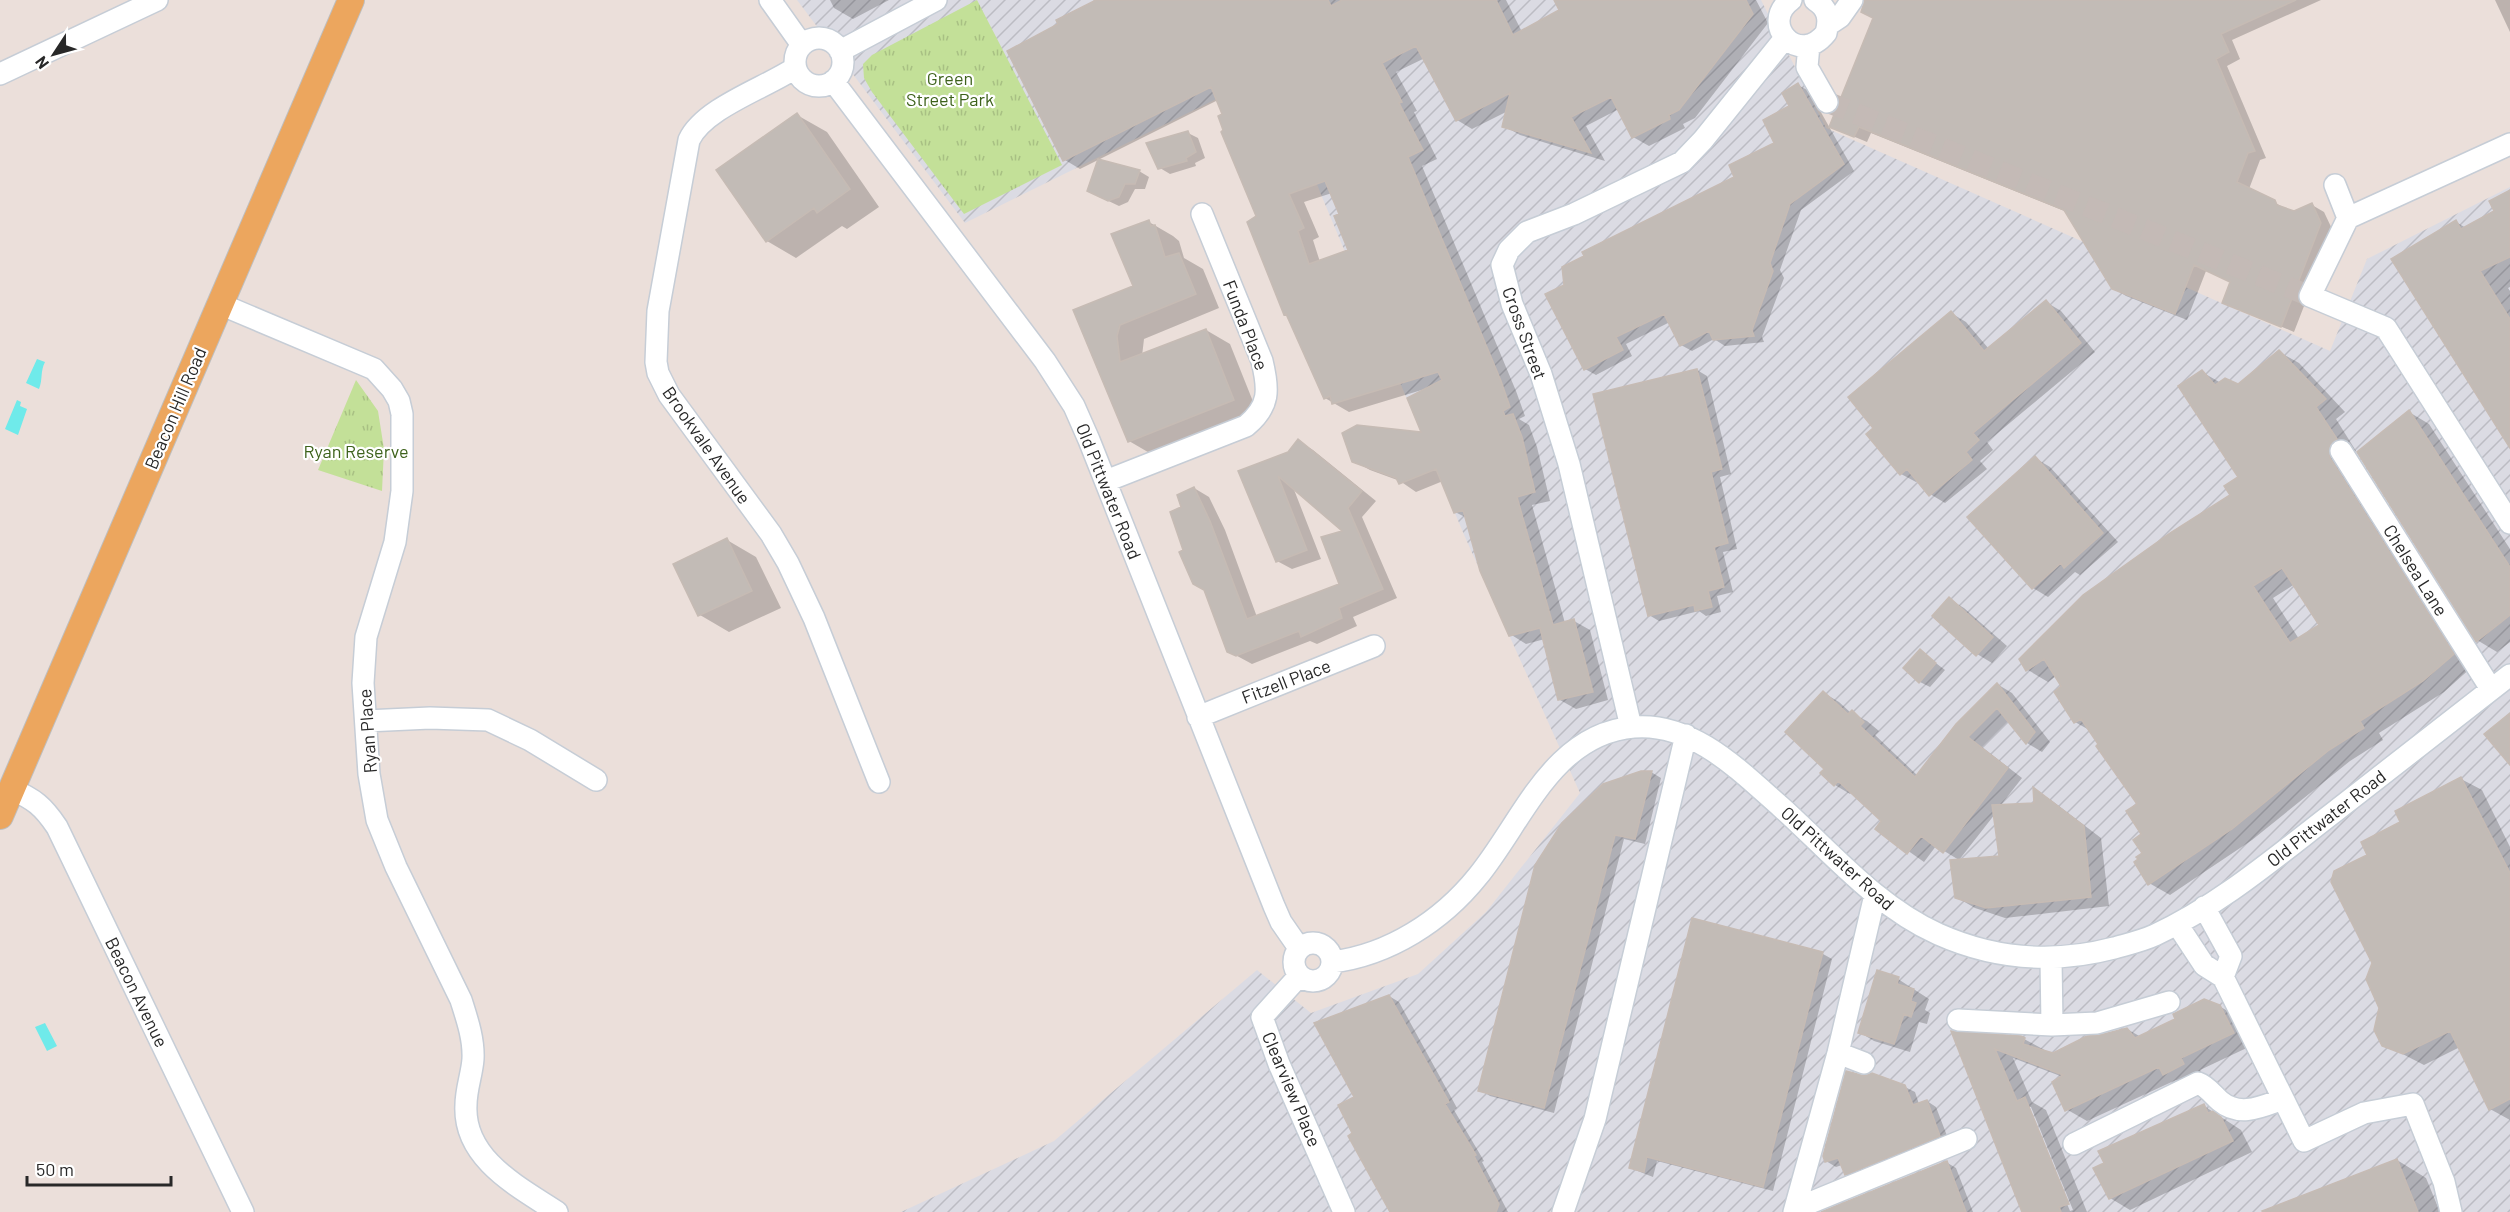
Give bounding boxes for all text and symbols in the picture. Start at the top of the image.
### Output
north arrow [24,24,84,84]
text: N [31,53,52,73]
park label: Green Street Park [906,67,994,110]
street label: Funda Place [1219,277,1273,373]
street label: Cross Street [1498,284,1552,382]
street label: Beacon Hill Road [139,344,211,472]
street label: Brookvale Avenue [658,382,756,508]
street label: Old Pittwater Road [1072,420,1146,562]
park label: Ryan Reserve [303,440,409,462]
street label: Chelsea Lane [2379,520,2453,620]
street label: Fitzell Place [1238,654,1334,708]
street label: Ryan Place [353,688,381,774]
street label: Old Pittwater Road [2262,765,2390,871]
street label: Old Pittwater Road [1777,801,1899,915]
street label: Beacon Avenue [101,933,173,1051]
street label: Clearview Place [1258,1028,1326,1150]
scale bar [27,1149,171,1187]
text: 50 m [36,1158,74,1180]

